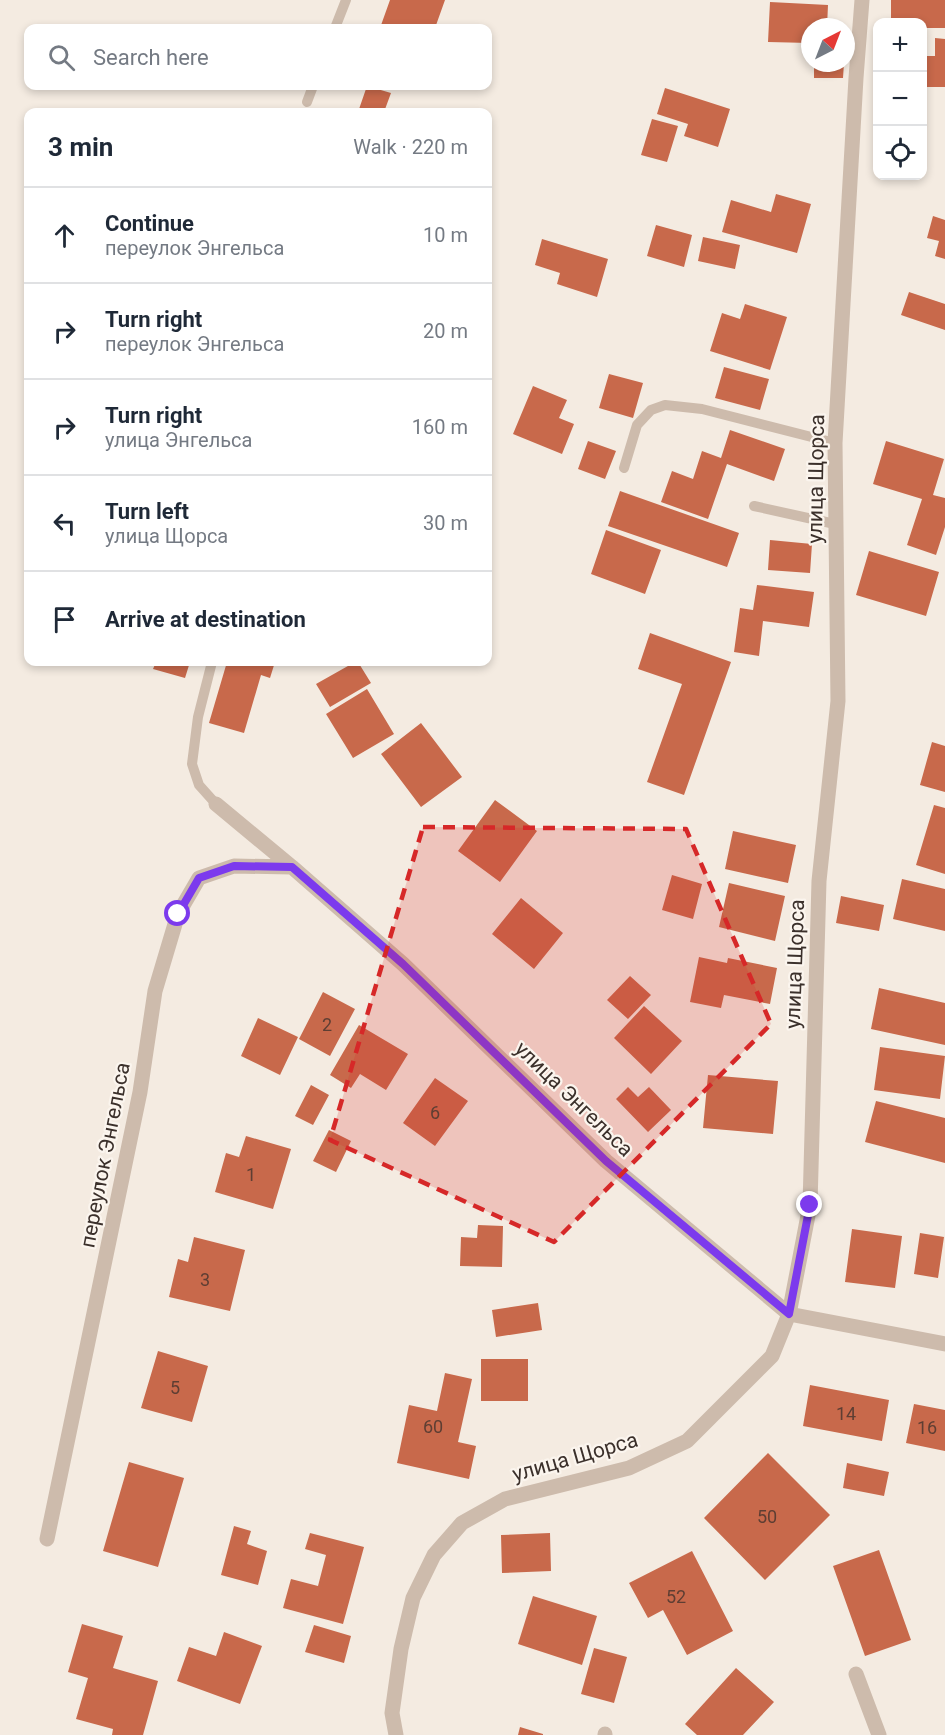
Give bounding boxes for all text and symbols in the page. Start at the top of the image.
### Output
north arrow [801,18,855,72]
map controls [873,18,927,180]
button: + [873,18,927,72]
search box [24,24,492,90]
icon: search [45,41,78,74]
text: Search here [93,45,209,70]
button: − [873,72,927,126]
button: locate [873,126,927,180]
text: 3 min [48,132,113,162]
text: Walk · 220 m [353,135,468,159]
text: Continue [105,211,194,236]
icon: ahead [48,219,81,252]
text: 10 m [423,223,468,247]
text: переулок Энгельса [105,236,284,260]
text: Turn right [105,307,202,332]
icon: right [48,315,81,348]
text: 20 m [423,319,468,343]
text: переулок Энгельса [105,332,284,356]
text: Turn right [105,403,202,428]
icon: right [48,411,81,444]
street label: улица Щорса [803,414,829,544]
text: 160 m [412,415,468,439]
text: улица Энгельса [105,428,252,452]
text: Turn left [105,499,189,524]
icon: left [48,507,81,540]
text: 30 m [423,511,468,535]
text: улица Щорса [105,524,228,548]
icon: arrive [48,603,81,636]
text: Arrive at destination [105,607,306,632]
street label: улица Щорса [781,899,809,1029]
route start [164,900,190,926]
house number: 2 [322,1014,332,1035]
street label: улица Энгельса [510,1037,638,1161]
street label: переулок Энгельса [75,1060,135,1250]
house number: 6 [430,1102,440,1123]
house number: 1 [246,1164,256,1185]
route end [796,1191,822,1217]
house number: 3 [200,1269,210,1290]
house number: 5 [170,1377,180,1398]
house number: 14 [836,1403,856,1424]
house number: 60 [423,1416,443,1437]
house number: 16 [917,1417,937,1438]
street label: улица Щорса [510,1428,640,1486]
house number: 50 [757,1506,777,1527]
house number: 52 [666,1586,686,1607]

